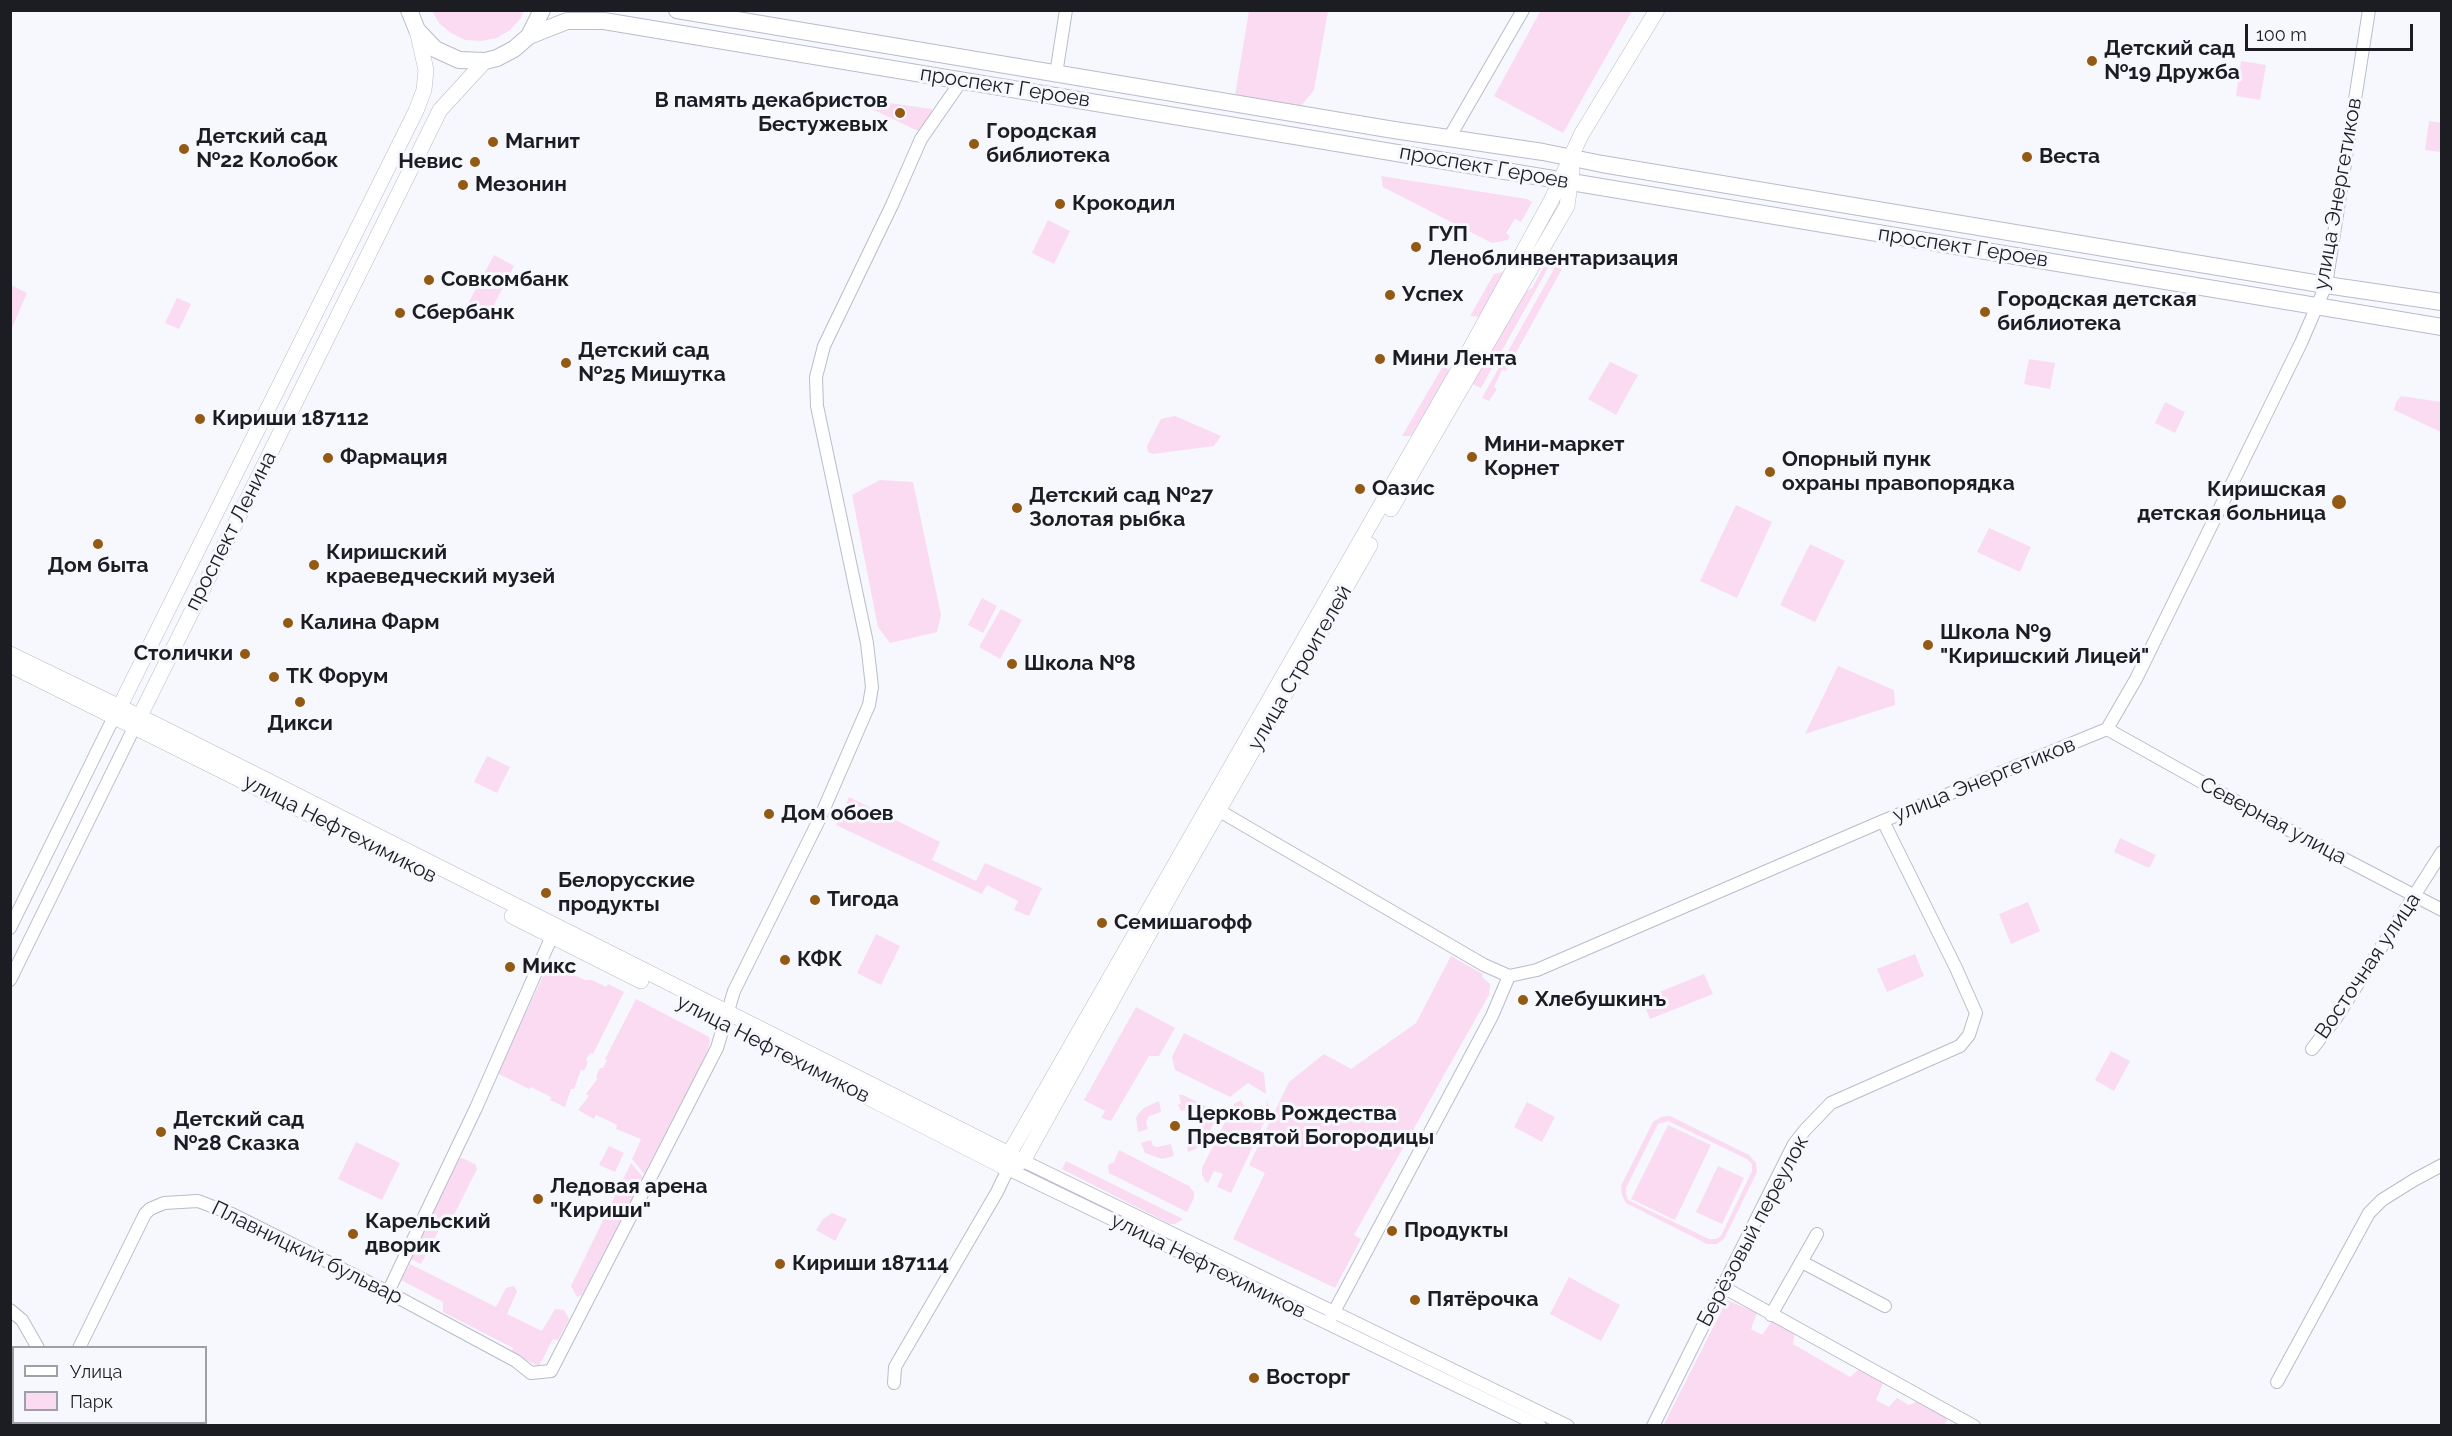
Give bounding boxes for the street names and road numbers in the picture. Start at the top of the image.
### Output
street label: проспект Героев [918,61,1092,113]
street label: улица Энергетиков [2309,96,2367,292]
street label: проспект Героев [1397,140,1571,194]
street label: проспект Героев [1876,221,2050,273]
street label: проспект Ленина [180,447,282,615]
street label: улица Строителей [1243,581,1357,755]
street label: улица Энергетиков [1889,732,2079,828]
street label: улица Нефтехимиков [239,769,441,889]
street label: Северная улица [2195,772,2351,870]
street label: Восточная улица [2310,888,2426,1044]
street label: улица Нефтехимиков [672,989,874,1109]
street label: Берёзовый переулок [1692,1131,1814,1331]
street label: Плавницкий бульвар [207,1196,407,1310]
street label: улица Нефтехимиков [1106,1208,1310,1324]

